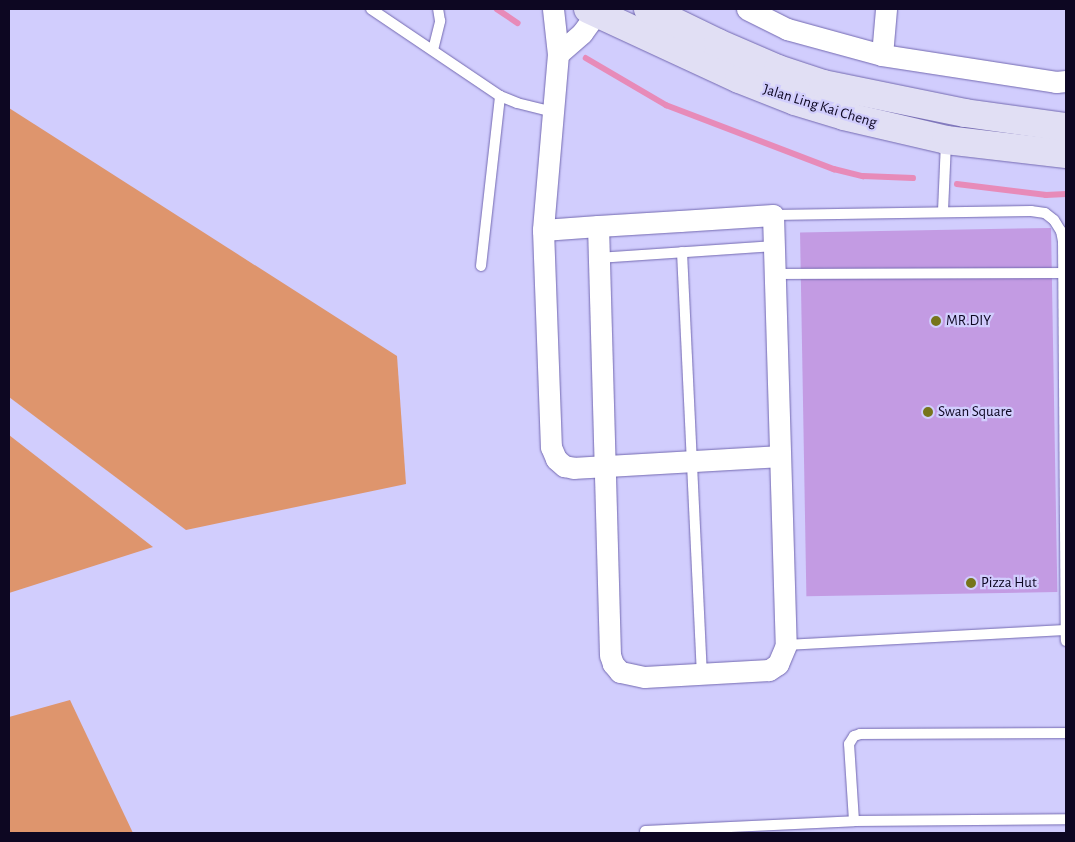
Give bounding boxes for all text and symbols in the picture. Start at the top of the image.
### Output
street label: Jalan Ling Kai Cheng [761,80,879,132]
place label: MR.DIY [946,312,991,330]
marker: MR.DIY [930,315,942,327]
place label: Swan Square [938,403,1012,421]
marker: Swan Square [922,406,934,418]
place label: Pizza Hut [981,574,1037,592]
marker: Pizza Hut [965,577,977,589]

